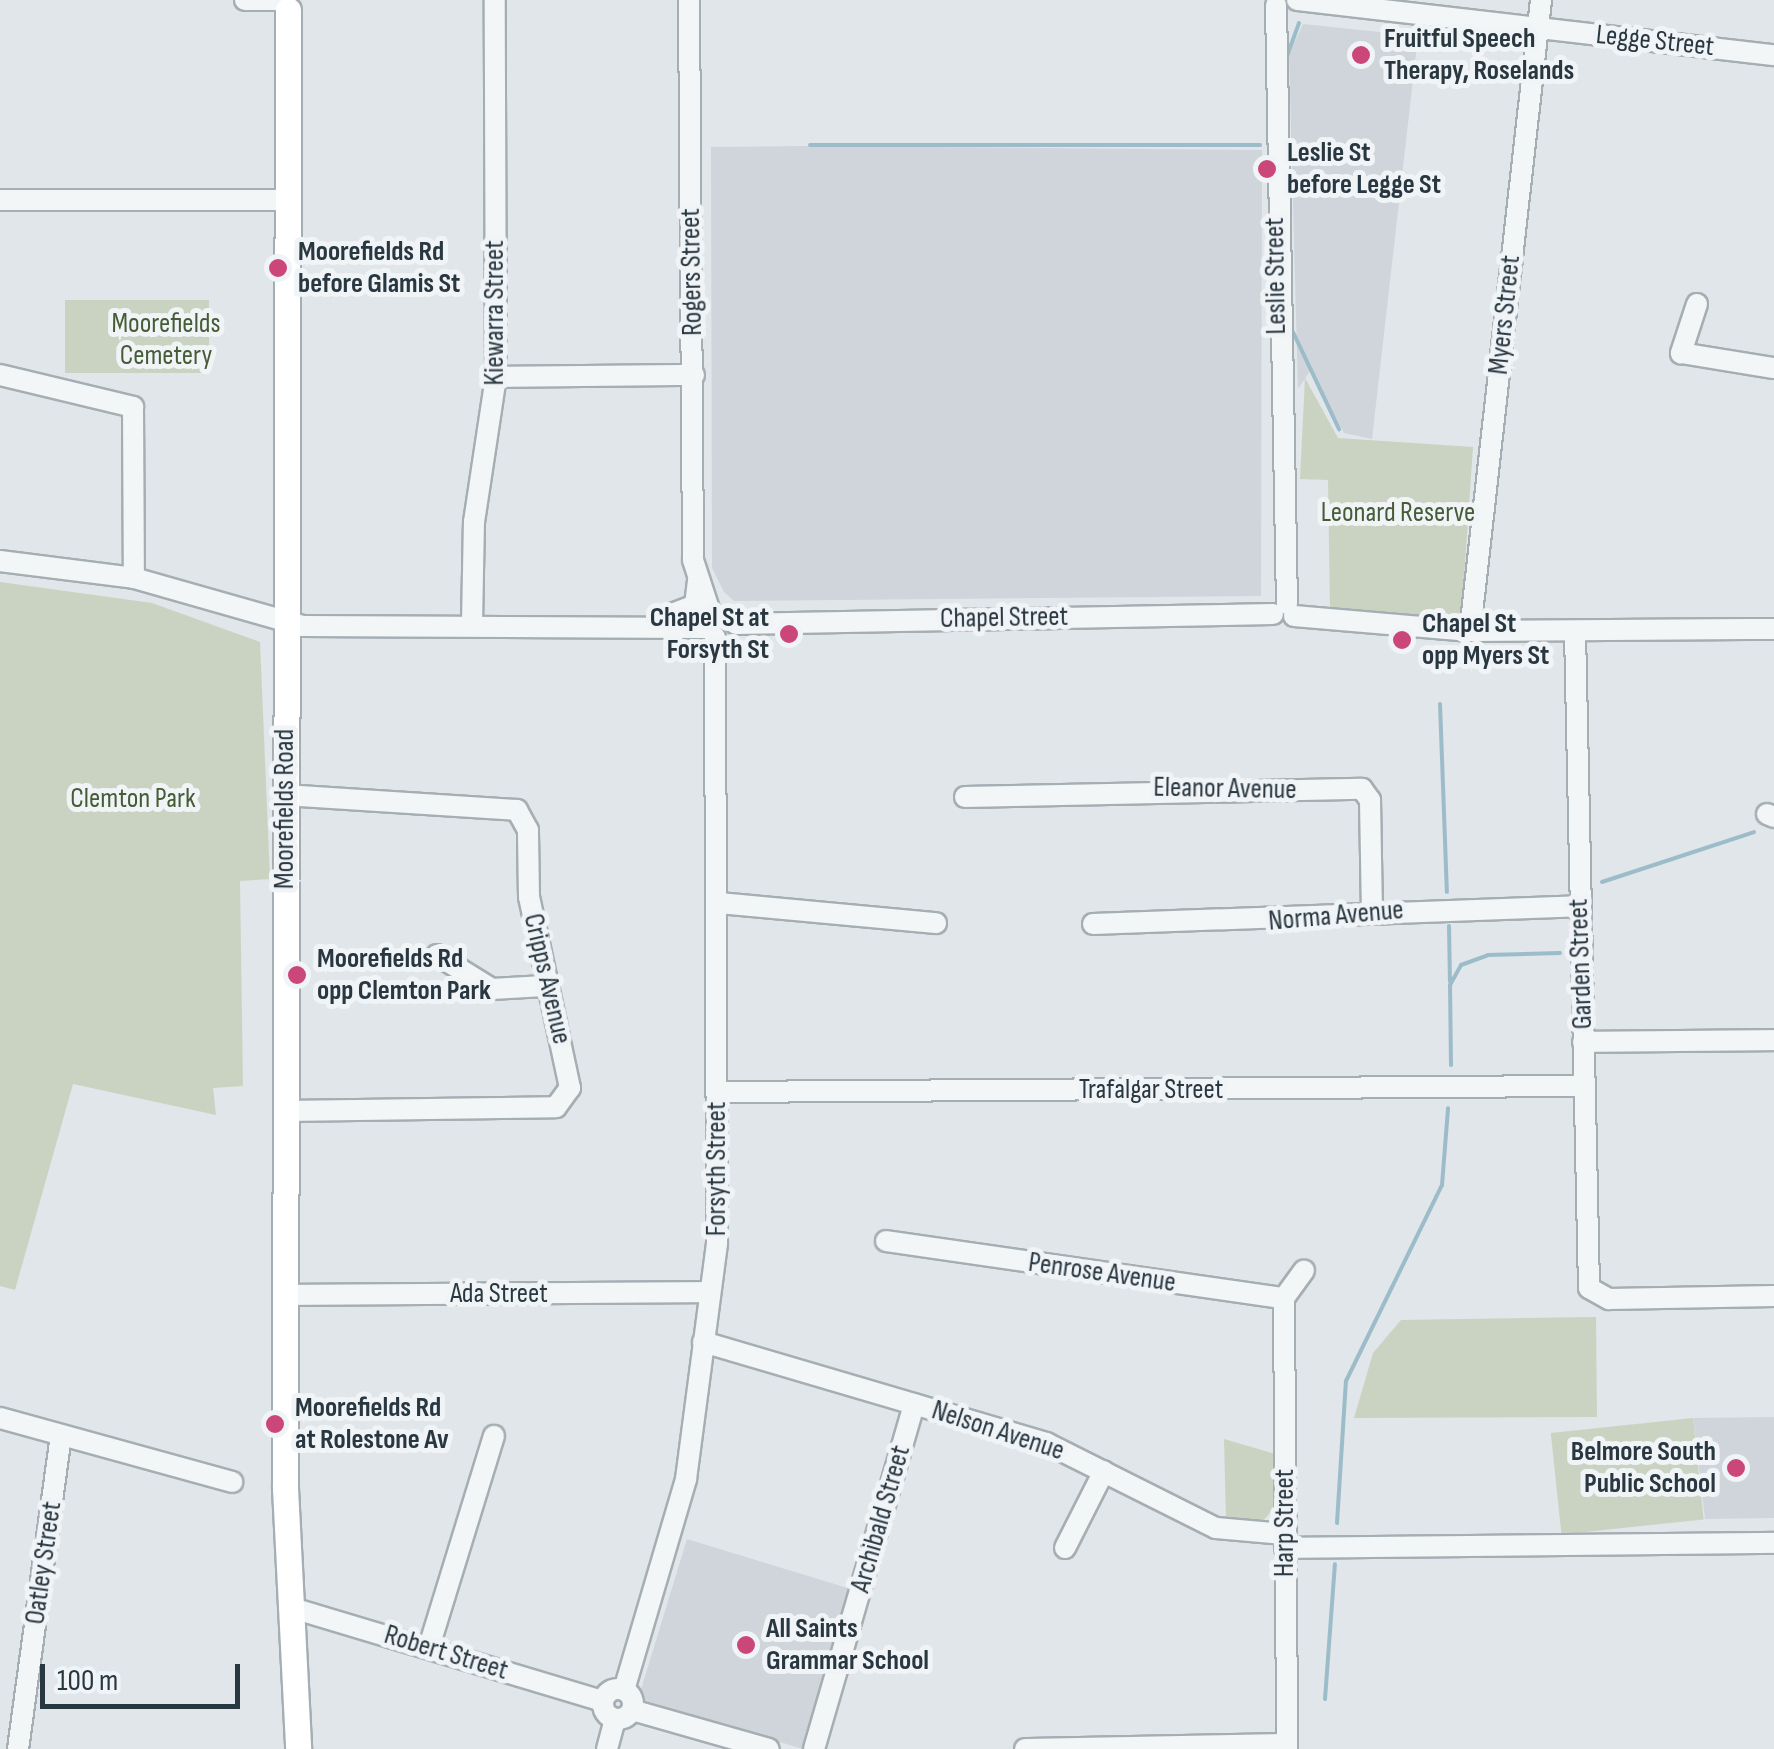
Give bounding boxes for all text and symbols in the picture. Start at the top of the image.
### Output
street label: Legge Street [1594,18,1716,64]
place label: Fruitful Speech Therapy, Roselands [1384,22,1574,88]
marker: Fruitful Speech Therapy, Roselands [1348,42,1374,68]
place label: Leslie St before Legge St [1287,136,1441,202]
marker: Leslie St before Legge St [1256,158,1278,180]
street label: Rogers Street [674,208,710,336]
street label: Leslie Street [1258,217,1294,335]
place label: Moorefields Rd before Glamis St [298,235,460,301]
street label: Kiewarra Street [478,240,512,386]
street label: Myers Street [1482,254,1528,376]
marker: Moorefields Rd before Glamis St [267,257,289,279]
park label: Moorefields Cemetery [111,307,221,373]
park label: Leonard Reserve [1321,496,1475,530]
street label: Chapel Street [940,600,1068,636]
place label: Chapel St at Forsyth St [650,601,769,667]
place label: Chapel St opp Myers St [1422,607,1549,673]
marker: Chapel St at Forsyth St [778,623,800,645]
marker: Chapel St opp Myers St [1391,629,1413,651]
street label: Moorefields Road [268,729,302,889]
street label: Eleanor Avenue [1153,771,1297,807]
park label: Clemton Park [70,782,196,816]
street label: Norma Avenue [1267,893,1405,939]
street label: Garden Street [1562,898,1600,1030]
street label: Cripps Avenue [516,910,578,1048]
place label: Moorefields Rd opp Clemton Park [317,942,491,1008]
marker: Moorefields Rd opp Clemton Park [286,964,308,986]
street label: Trafalgar Street [1079,1073,1223,1107]
street label: Forsyth Street [700,1102,734,1236]
street label: Penrose Avenue [1026,1246,1178,1300]
street label: Ada Street [450,1277,548,1311]
place label: Moorefields Rd at Rolestone Av [295,1391,449,1457]
street label: Nelson Avenue [928,1394,1068,1468]
marker: Moorefields Rd at Rolestone Av [264,1413,286,1435]
place label: Belmore South Public School [1571,1435,1716,1501]
street label: Archibald Street [844,1442,918,1596]
marker: Belmore South Public School [1725,1457,1747,1479]
street label: Harp Street [1268,1469,1302,1577]
street label: Oatley Street [19,1500,69,1626]
place label: All Saints Grammar School [766,1612,929,1678]
street label: Robert Street [380,1618,512,1688]
marker: All Saints Grammar School [735,1634,757,1656]
scale bar [45,1644,245,1706]
text: 100 m [57,1663,118,1699]

